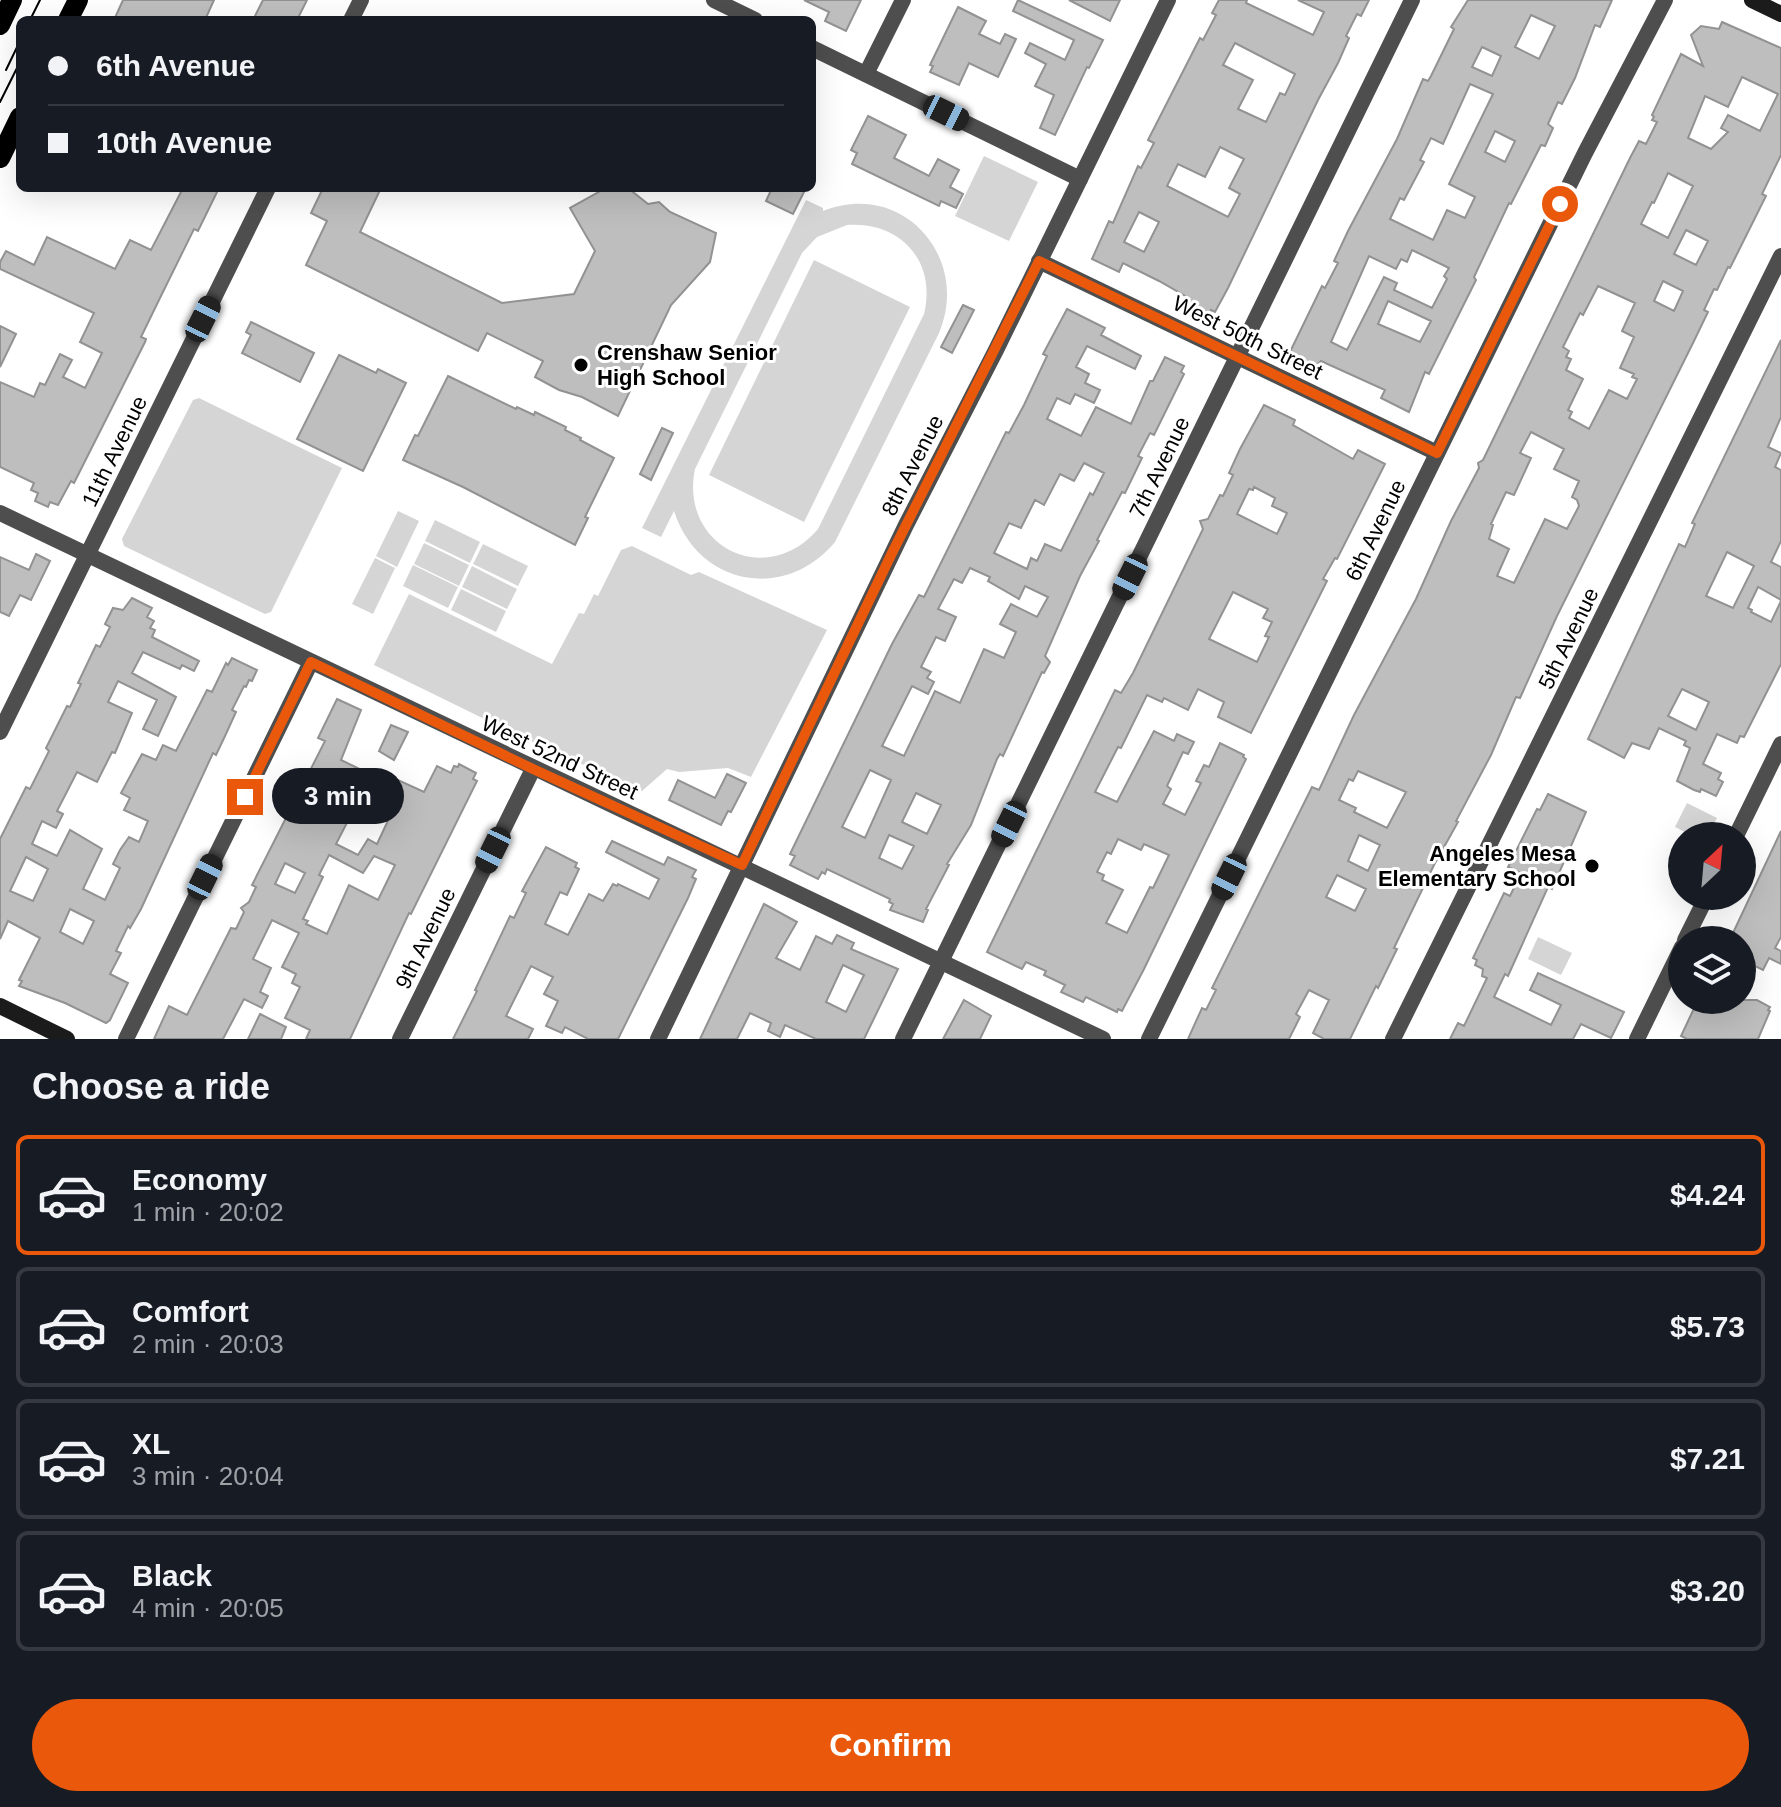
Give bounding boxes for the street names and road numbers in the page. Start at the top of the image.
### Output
street label: West 50th Street [1169,290,1327,385]
street label: 11th Avenue [77,392,152,511]
street label: 8th Avenue [876,411,948,520]
street label: 7th Avenue [1124,412,1195,522]
street label: 6th Avenue [1340,475,1411,585]
street label: 5th Avenue [1533,583,1604,693]
street label: West 52nd Street [478,710,642,805]
street label: 9th Avenue [390,883,461,993]

